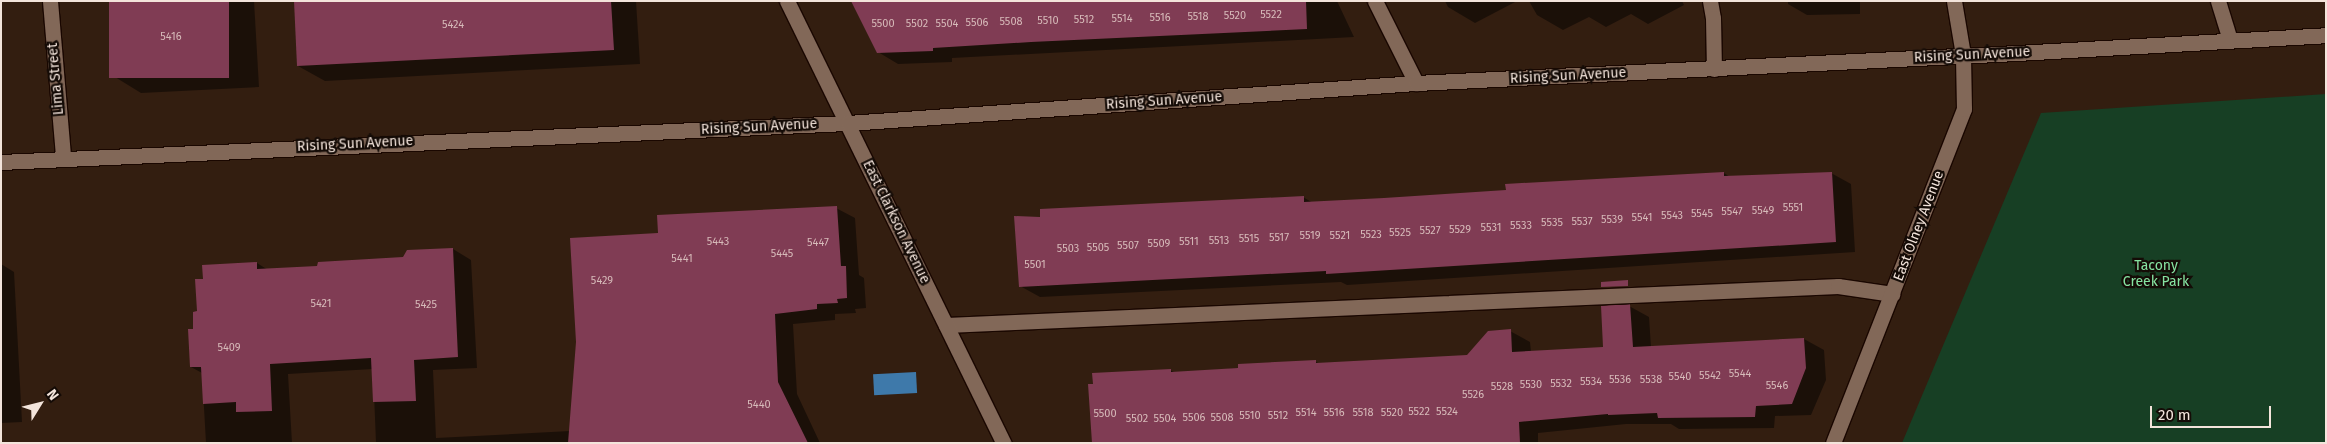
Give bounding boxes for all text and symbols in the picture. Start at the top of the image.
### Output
house number: 5522 [1260,8,1282,22]
house number: 5520 [1224,9,1246,23]
house number: 5518 [1187,10,1209,24]
house number: 5516 [1149,11,1171,25]
house number: 5514 [1111,12,1133,26]
house number: 5512 [1074,13,1094,27]
house number: 5510 [1037,14,1059,28]
house number: 5508 [999,15,1023,29]
house number: 5506 [966,16,988,30]
house number: 5500 [871,17,895,31]
house number: 5502 [906,17,928,31]
house number: 5504 [936,17,958,31]
house number: 5424 [442,18,464,32]
house number: 5416 [160,30,182,44]
street label: Lima Street [44,42,68,116]
street label: Rising Sun Avenue [1914,44,2030,66]
street label: Rising Sun Avenue [1510,65,1626,87]
street label: Rising Sun Avenue [1105,89,1223,113]
street label: Rising Sun Avenue [701,116,817,138]
street label: Rising Sun Avenue [297,133,413,155]
street label: East Clarkson Avenue [859,158,933,286]
street label: East Olney Avenue [1890,169,1948,283]
house number: 5551 [1783,201,1803,215]
house number: 5549 [1752,204,1774,218]
house number: 5547 [1721,205,1743,219]
house number: 5545 [1691,207,1713,221]
house number: 5543 [1661,209,1683,223]
house number: 5541 [1632,211,1652,225]
house number: 5539 [1601,213,1623,227]
house number: 5537 [1571,215,1593,229]
house number: 5535 [1541,216,1563,230]
house number: 5533 [1510,219,1532,233]
house number: 5531 [1481,221,1501,235]
house number: 5529 [1449,223,1471,237]
house number: 5527 [1419,224,1441,238]
house number: 5525 [1389,226,1411,240]
house number: 5523 [1360,228,1382,242]
house number: 5519 [1300,229,1320,243]
house number: 5521 [1330,229,1350,243]
house number: 5517 [1269,231,1289,245]
house number: 5515 [1239,232,1259,246]
house number: 5513 [1209,234,1229,248]
house number: 5443 [707,235,729,249]
house number: 5511 [1179,235,1199,249]
house number: 5447 [807,236,829,250]
house number: 5509 [1148,237,1170,251]
house number: 5507 [1117,239,1139,253]
house number: 5505 [1087,241,1109,255]
house number: 5503 [1057,242,1079,256]
house number: 5445 [771,247,793,261]
house number: 5441 [671,252,693,266]
house number: 5501 [1024,258,1046,272]
park label: Tacony Creek Park [2123,258,2189,290]
house number: 5429 [591,274,613,288]
house number: 5421 [310,297,332,311]
house number: 5425 [415,298,437,312]
house number: 5409 [217,341,241,355]
house number: 5544 [1729,367,1751,381]
house number: 5542 [1699,369,1721,383]
house number: 5540 [1669,370,1691,384]
house number: 5536 [1609,373,1631,387]
house number: 5538 [1640,373,1662,387]
house number: 5534 [1580,375,1602,389]
house number: 5532 [1550,377,1572,391]
house number: 5530 [1520,378,1542,392]
north arrow [15,379,65,429]
house number: 5546 [1766,379,1788,393]
house number: 5528 [1491,380,1513,394]
text: N [43,386,62,404]
house number: 5526 [1462,388,1484,402]
scale bar [2152,396,2273,428]
house number: 5440 [747,398,771,412]
house number: 5522 [1408,405,1430,419]
house number: 5524 [1436,405,1458,419]
house number: 5514 [1295,406,1317,420]
house number: 5516 [1323,406,1345,420]
house number: 5518 [1352,406,1374,420]
house number: 5520 [1381,406,1403,420]
text: 20 m [2158,406,2191,424]
house number: 5500 [1093,407,1117,421]
house number: 5510 [1239,409,1261,423]
house number: 5512 [1268,409,1288,423]
house number: 5506 [1183,411,1205,425]
house number: 5508 [1210,411,1234,425]
house number: 5502 [1126,412,1148,426]
house number: 5504 [1154,412,1176,426]

